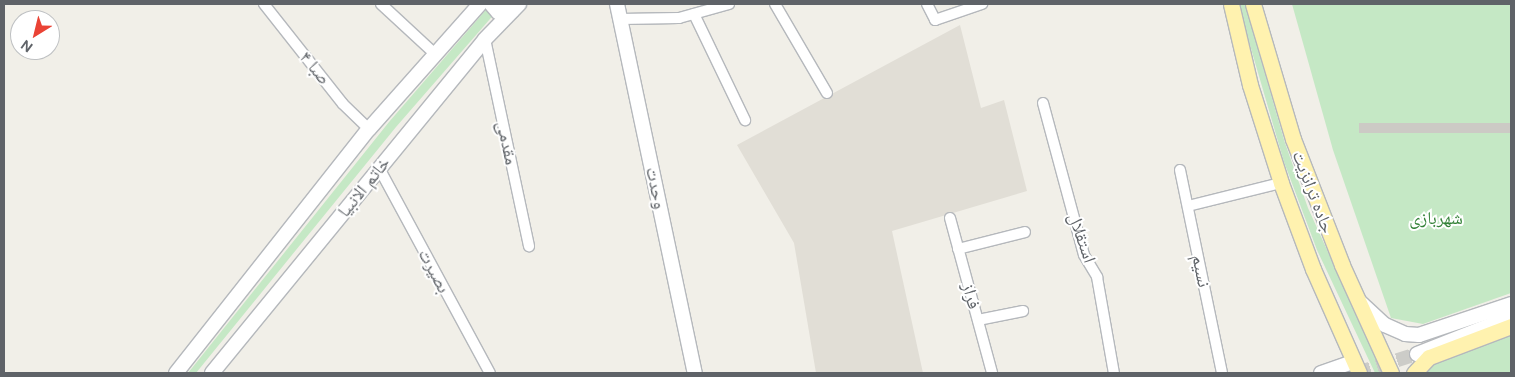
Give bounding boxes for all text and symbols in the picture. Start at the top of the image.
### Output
north arrow [10,10,60,60]
text: N [17,36,36,57]
street label: صبا ۴ [295,47,335,89]
street label: مقدمی [492,119,522,167]
street label: جاده ترانزیت [1287,148,1339,236]
street label: خاتم الانبیا [333,152,395,222]
street label: وحدت [641,165,671,211]
park label: شهربازی [1409,207,1463,229]
street label: استقلال [1063,210,1101,266]
street label: بصيرت [414,245,454,297]
street label: نسيم [1187,253,1215,289]
street label: فراز [957,281,985,311]

